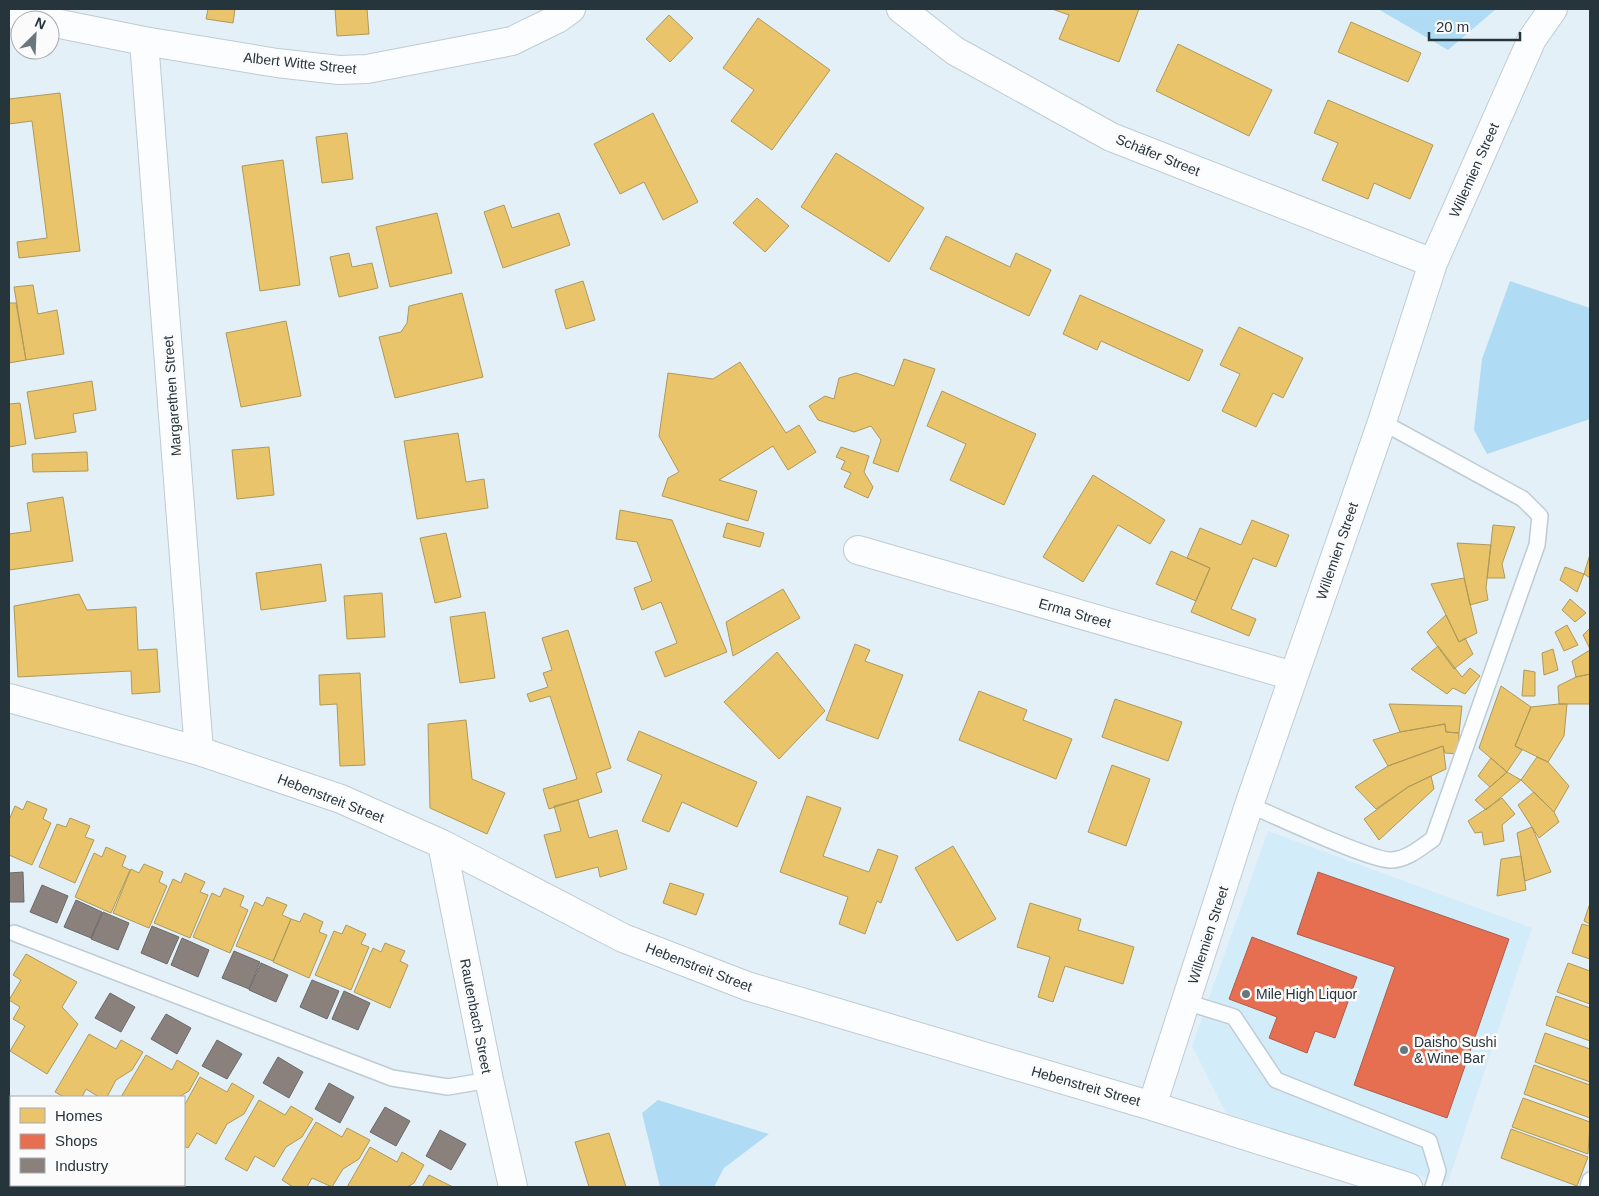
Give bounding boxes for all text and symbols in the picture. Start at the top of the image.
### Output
north arrow [10,10,60,60]
scale bar [1429,10,1520,42]
text: N [32,14,48,32]
text: 20 m [1436,18,1469,35]
street label: Albert Witte Street [243,49,357,77]
street label: Willemien Street [1446,120,1502,220]
street label: Schäfer Street [1114,131,1203,179]
street label: Margarethen Street [160,335,184,457]
street label: Willemien Street [1313,500,1361,602]
street label: Erma Street [1037,595,1113,631]
street label: Hebenstreit Street [275,770,387,826]
street label: Willemien Street [1185,884,1231,986]
street label: Hebenstreit Street [643,939,755,995]
street label: Rautenbach Street [457,957,495,1075]
place label: Mile High Liquor [1256,986,1357,1002]
marker: Mile High Liquor [1240,988,1252,1000]
place label: Daisho Sushi & Wine Bar [1414,1034,1497,1066]
marker: Daisho Sushi & Wine Bar [1398,1044,1410,1056]
street label: Hebenstreit Street [1030,1063,1143,1109]
legend [10,1096,185,1186]
text: Homes [55,1107,103,1124]
text: Shops [55,1132,98,1149]
text: Industry [55,1157,109,1174]

